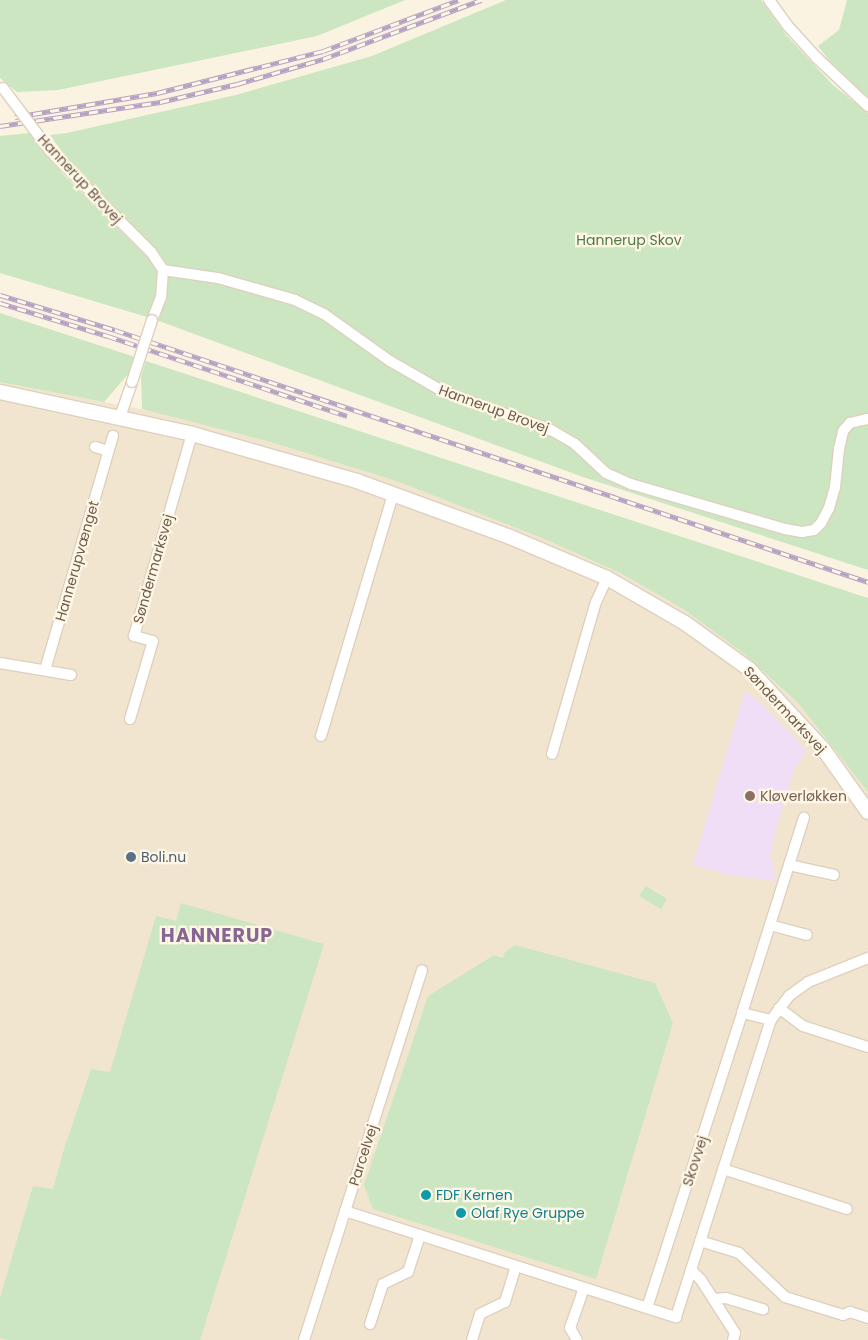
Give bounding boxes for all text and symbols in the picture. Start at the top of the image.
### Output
street label: Hannerup Brovej [34,131,126,227]
park label: Hannerup Skov [576,232,682,248]
street label: Hannerup Brovej [437,381,551,437]
street label: Hannerupvænget [52,499,102,623]
street label: Søndermarksvej [129,512,177,626]
street label: Søndermarksvej [740,663,830,757]
place label: Kløverløkken [760,788,847,804]
marker: Kløverløkken [744,790,756,802]
place label: Boli.nu [141,849,186,865]
marker: Boli.nu [125,851,137,863]
district label: HANNERUP [160,925,274,947]
street label: Parcelvej [345,1122,381,1188]
street label: Skovvej [679,1134,711,1188]
place label: FDF Kernen [436,1187,513,1203]
marker: FDF Kernen [420,1189,432,1201]
place label: Olaf Rye Gruppe [471,1205,585,1221]
marker: Olaf Rye Gruppe [455,1207,467,1219]

